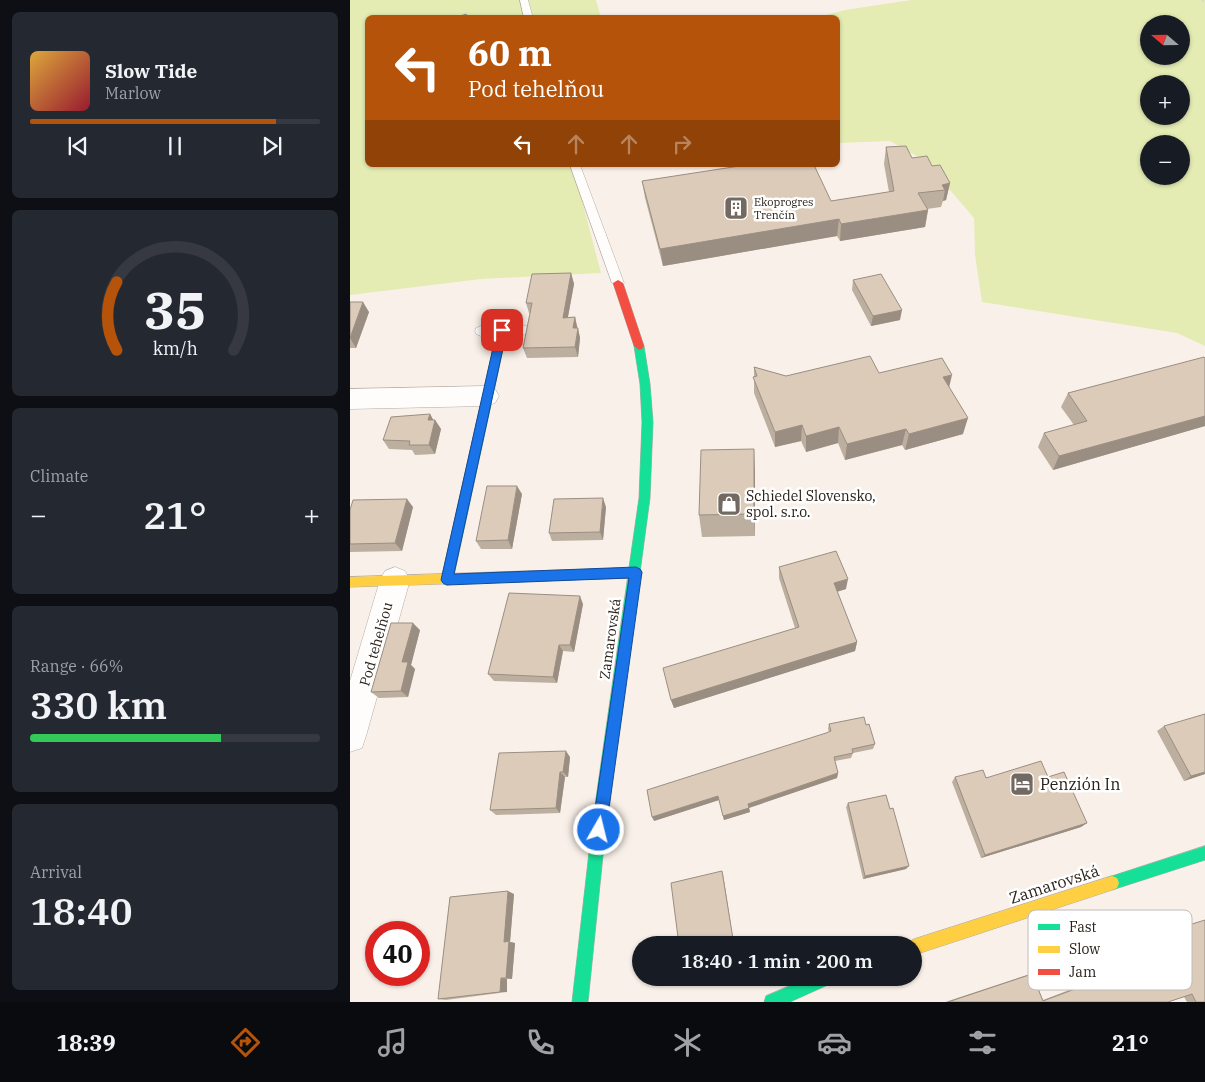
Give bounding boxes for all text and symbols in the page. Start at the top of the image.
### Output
north arrow [1140,15,1190,65]
map controls [1140,15,1190,185]
text: 60 m [468,30,552,76]
icon: left [385,35,450,100]
text: Slow Tide [105,59,197,83]
text: Pod tehelňou [468,74,604,103]
button: + [1140,75,1190,125]
text: Marlow [105,83,161,103]
icon: left [509,130,537,158]
icon: ahead [562,130,590,158]
icon: ahead [615,130,643,158]
icon: right [668,130,696,158]
icon: previous [64,132,92,160]
icon: pause [161,132,189,160]
icon: next [258,132,286,160]
button: − [1140,135,1190,185]
building icon: Ekoprogres Trenčín [723,195,749,221]
place label: Ekoprogres Trenčín [754,195,813,222]
text: 35 [144,276,206,343]
pin [481,309,523,351]
icon: arrive [488,316,516,344]
text: km/h [152,337,198,360]
text: Climate [30,466,88,486]
place label: Schiedel Slovensko, spol. s.r.o. [746,487,876,521]
text: 21° [143,490,207,539]
shop icon: Schiedel Slovensko, spol. s.r.o. [716,491,742,517]
text: − [30,496,47,533]
text: + [303,496,320,533]
street label: Zamarovská [595,597,625,681]
street label: Pod tehelňou [355,600,397,688]
text: Range · 66% [30,656,123,676]
text: 330 km [30,680,167,729]
hotel icon: Penzión In [1009,771,1035,797]
place label: Penzión In [1040,774,1120,794]
position arrow [572,803,624,855]
street label: Zamarovská [1007,860,1102,908]
text: Arrival [30,862,82,882]
text: 18:40 [30,886,133,935]
legend [1028,910,1192,990]
text: Fast [1069,918,1097,936]
speed limit sign: 40 [365,921,430,986]
text: Slow [1069,940,1100,958]
text: 18:40 · 1 min · 200 m [681,949,873,973]
text: Jam [1069,963,1096,981]
icon: directions [228,1025,263,1060]
icon: music [375,1025,410,1060]
icon: phone [523,1025,558,1060]
icon: climate [670,1025,705,1060]
icon: car [817,1025,852,1060]
icon: filters [965,1025,1000,1060]
text: 18:39 [56,1028,116,1057]
text: 21° [1112,1028,1149,1057]

